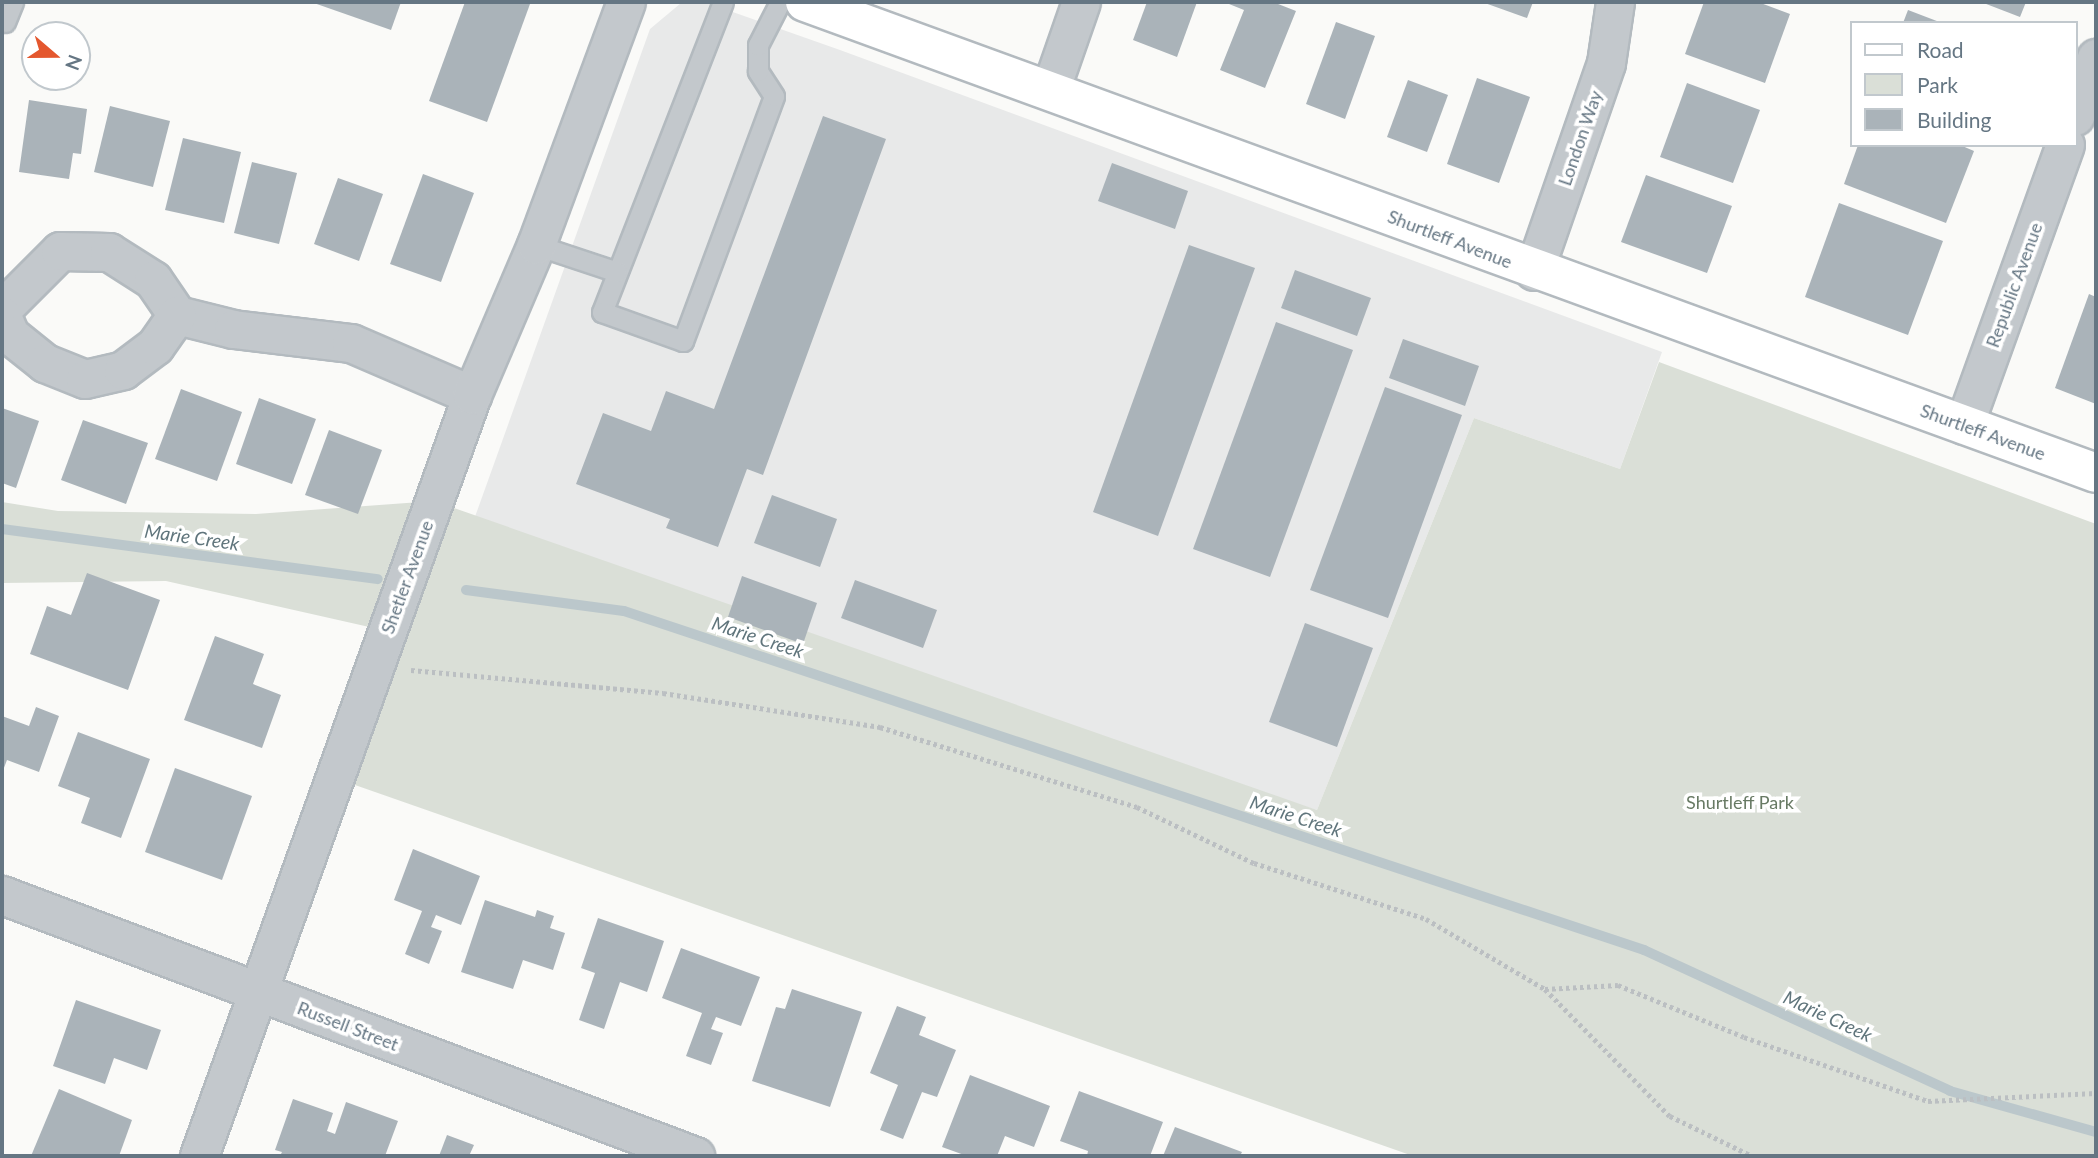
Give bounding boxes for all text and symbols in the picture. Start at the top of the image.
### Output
north arrow [21,21,91,91]
legend [1850,21,2077,147]
text: Road [1917,37,1964,62]
text: N [61,52,88,73]
text: Park [1917,72,1958,97]
street label: London Way [1554,87,1606,189]
text: Building [1917,107,1992,132]
street label: Shurtleff Avenue [1384,205,1516,273]
street label: Republic Avenue [1981,219,2047,351]
street label: Shurtleff Avenue [1917,399,2049,465]
street label: Shetler Avenue [376,517,438,637]
water label: Marie Creek [143,519,241,555]
water label: Marie Creek [709,611,807,663]
water label: Marie Creek [1247,790,1345,842]
park label: Shurtleff Park [1686,791,1794,813]
water label: Marie Creek [1780,986,1876,1046]
street label: Russell Street [294,997,402,1055]

